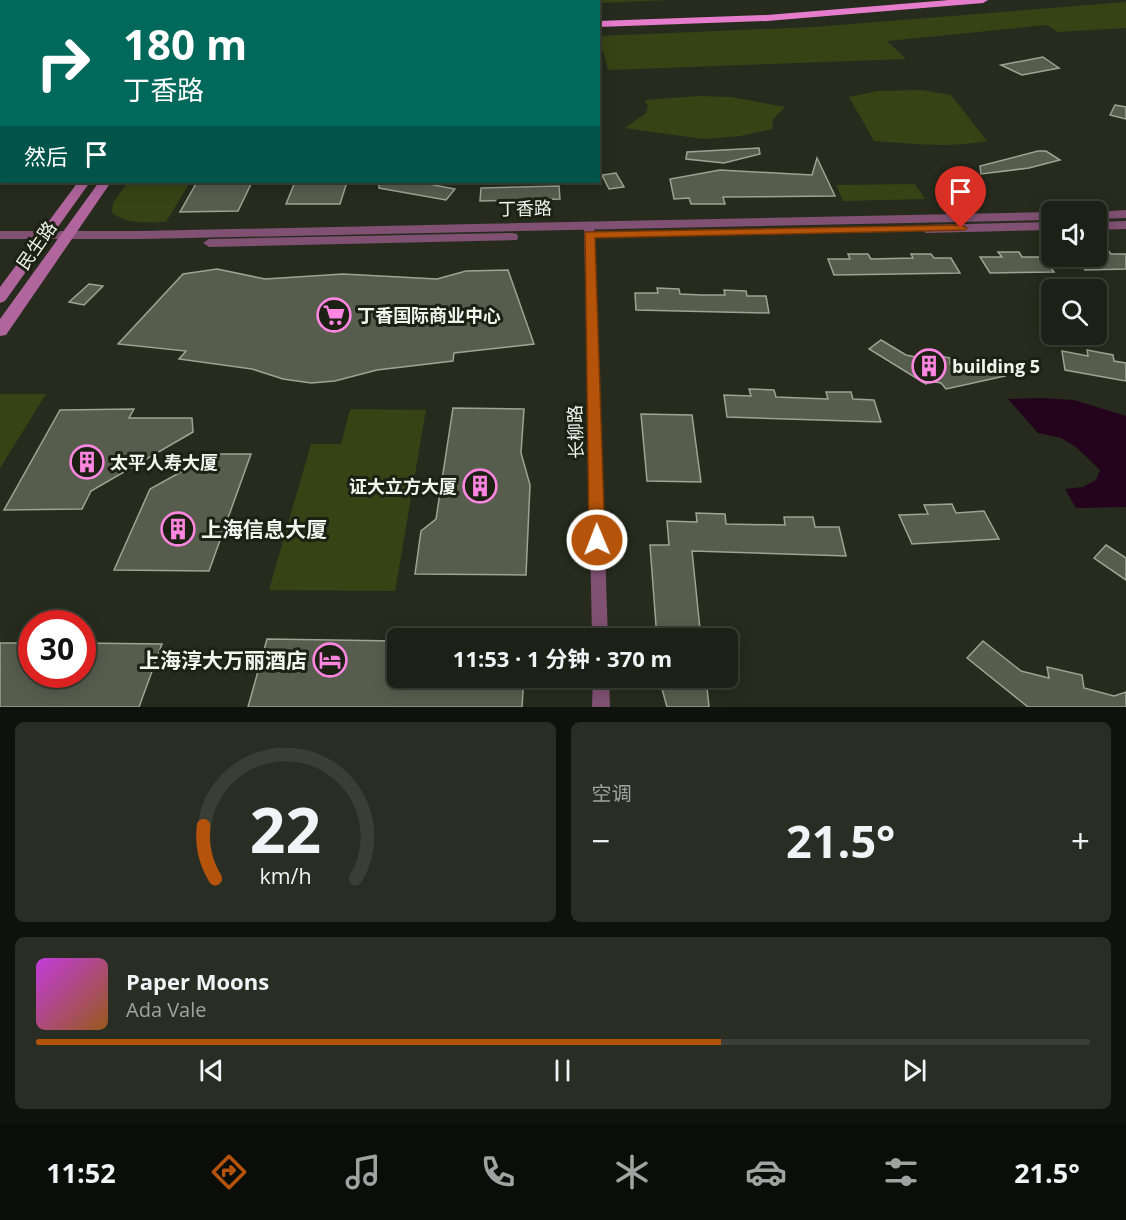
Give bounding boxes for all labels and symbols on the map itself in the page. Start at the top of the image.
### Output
pin [935,166,986,228]
street label: 丁香路 [498,196,552,220]
street label: 民生路 [11,216,61,274]
supermarket icon: 丁香国际商业中心 [316,297,352,333]
place label: 丁香国际商业中心 [357,303,501,327]
building icon: building 5 [911,348,947,384]
place label: building 5 [952,354,1040,378]
street label: 长柳路 [562,405,588,459]
building icon: 太平人寿大厦 [69,444,105,480]
place label: 太平人寿大厦 [110,450,218,474]
building icon: 证大立方大厦 [462,468,498,504]
place label: 证大立方大厦 [349,474,457,498]
position arrow [565,508,629,572]
building icon: 上海信息大厦 [160,511,196,547]
place label: 上海信息大厦 [201,515,327,543]
speed limit sign: 30 [18,610,96,688]
hotel icon: 上海淳大万丽酒店 [312,642,348,678]
place label: 上海淳大万丽酒店 [139,646,307,674]

